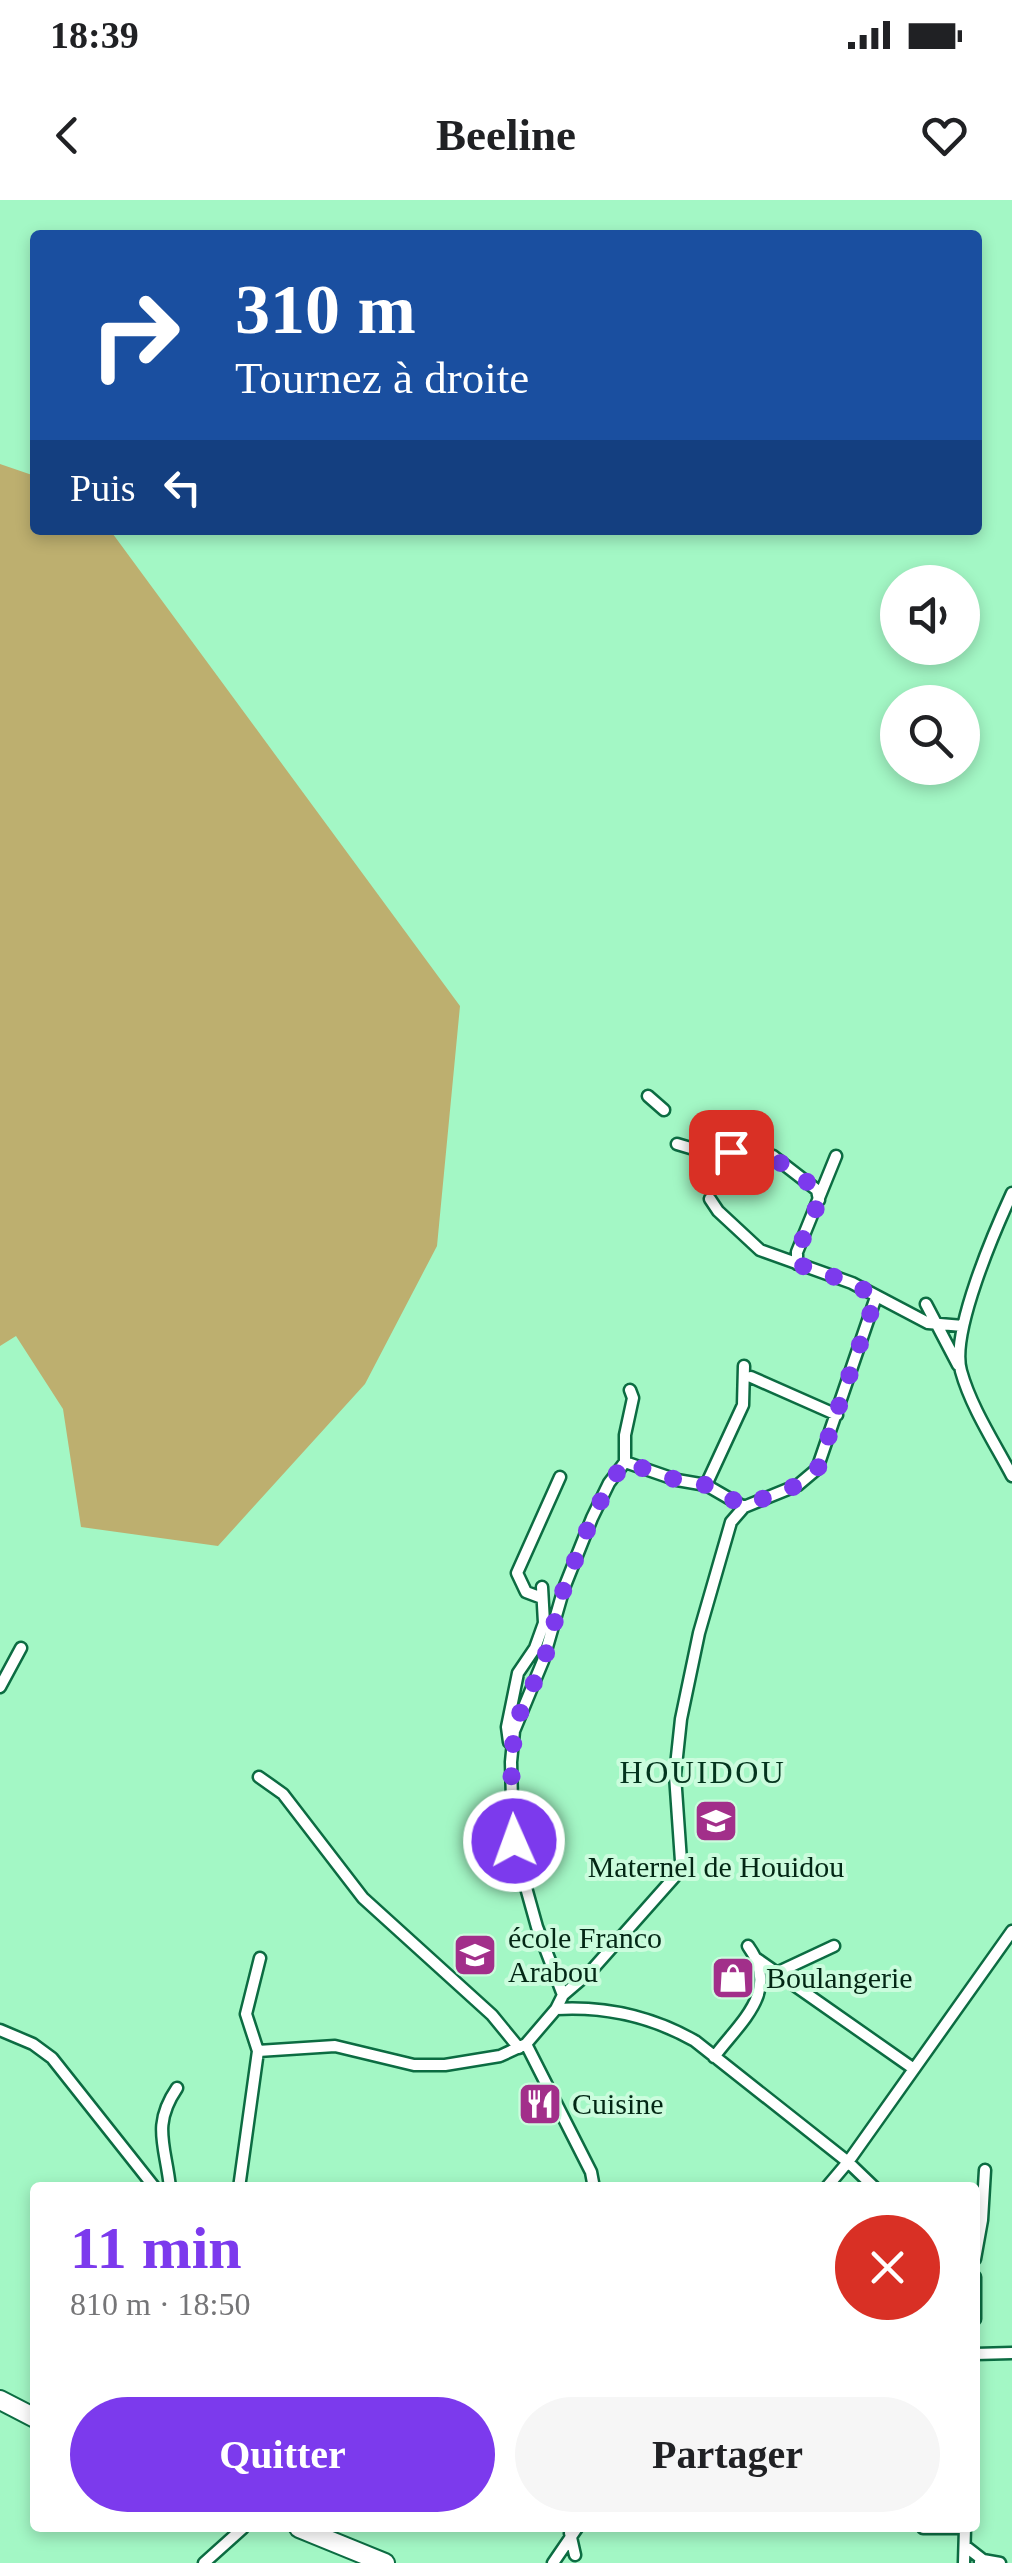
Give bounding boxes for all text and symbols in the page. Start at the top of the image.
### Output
text: 18:39 [50,14,139,56]
icon: back [40,108,95,163]
icon: heart [917,108,972,163]
text: Beeline [436,110,576,160]
icon: right [70,270,200,400]
text: 310 m [235,271,416,348]
text: Tournez à droite [235,353,529,403]
icon: left [155,460,210,515]
text: Puis [70,467,135,509]
map controls [880,565,980,785]
button: sound [880,565,980,665]
button: search [880,685,980,785]
pin [689,1110,774,1195]
icon: arrive [704,1125,759,1180]
district label: HOUIDOU [620,1754,786,1790]
position arrow [462,1789,566,1893]
school or university icon: Maternel de Houidou [693,1798,739,1844]
place label: Maternel de Houidou [588,1850,844,1883]
place label: école Franco Arabou [508,1921,662,1988]
school or university icon: école Franco Arabou [452,1932,498,1978]
shop icon: Boulangerie [710,1955,756,2001]
place label: Boulangerie [766,1961,913,1994]
restaurant icon: Cuisine [517,2081,563,2127]
place label: Cuisine [572,2087,664,2120]
text: 11 min [70,2215,242,2281]
button: close [835,2215,940,2320]
text: 810 m · 18:50 [70,2286,250,2322]
button: Quitter [70,2397,495,2512]
button: Partager [515,2397,940,2512]

